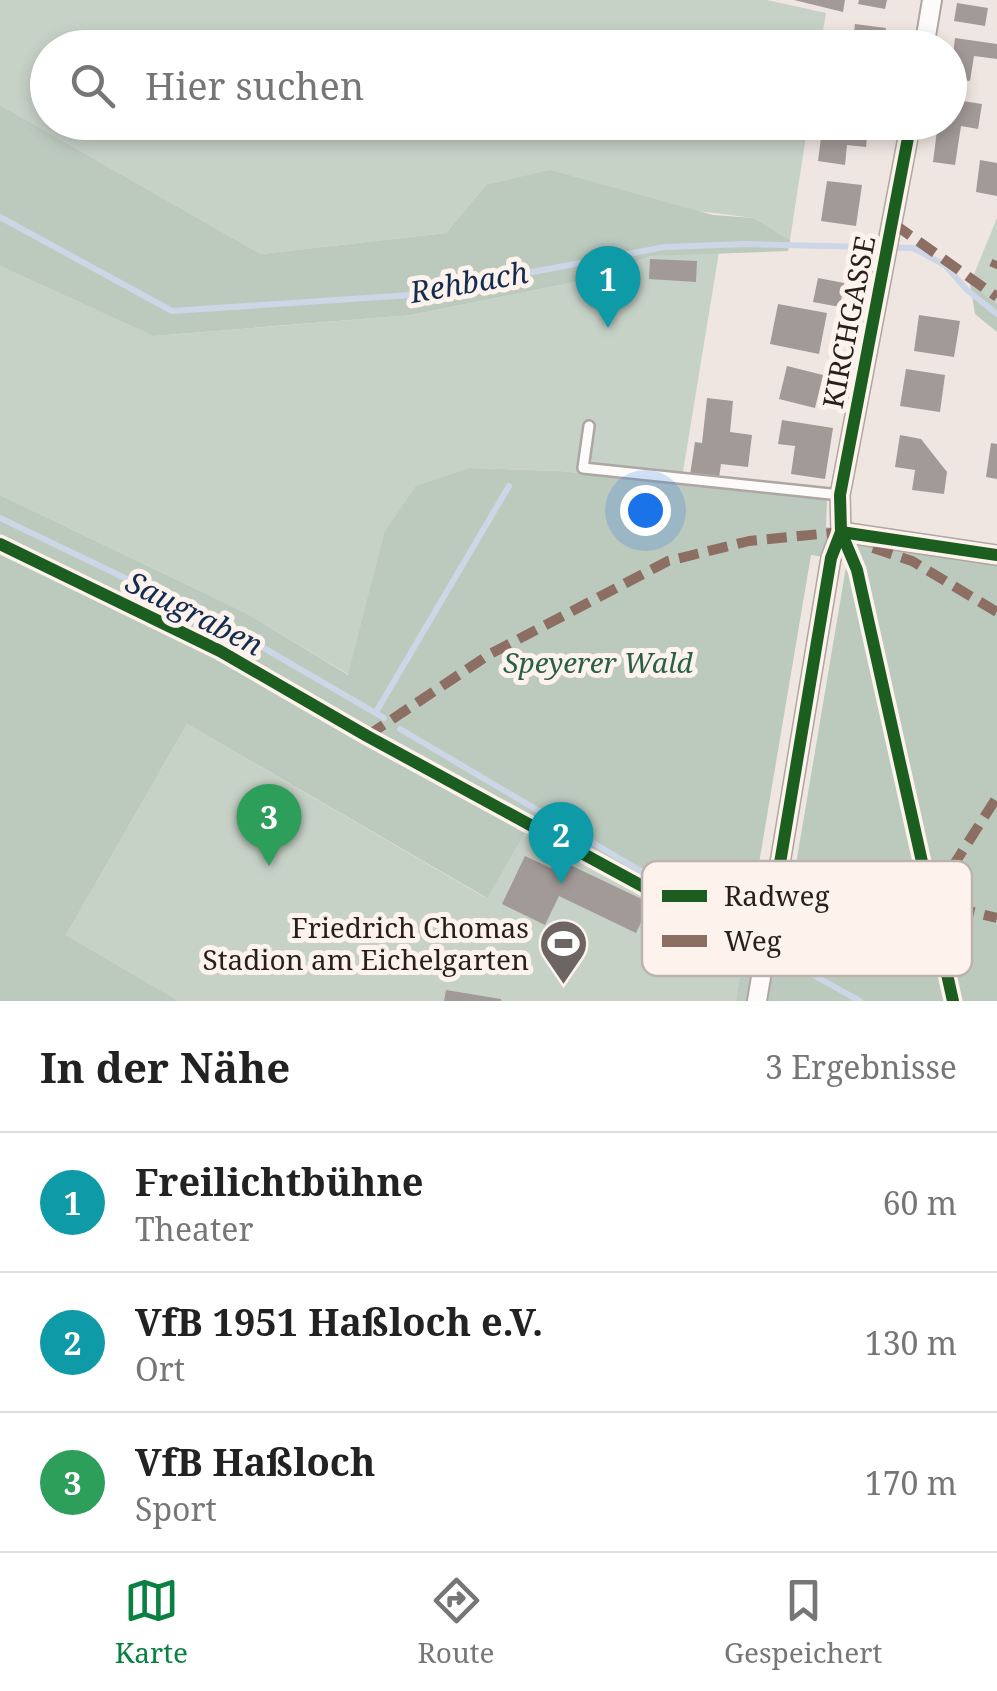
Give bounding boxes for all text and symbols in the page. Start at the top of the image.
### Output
search box [30,30,967,140]
icon: search [65,58,120,113]
text: Hier suchen [145,59,364,111]
street label: KIRCHGASSE [813,232,883,411]
pin: 1 [576,245,640,328]
water label: Rehbach [405,251,531,312]
your location [620,485,671,536]
water label: Saugraben [119,561,270,665]
park label: Speyerer Wald [503,643,693,681]
pin: 3 [236,784,302,866]
pin: 2 [528,802,594,884]
legend [642,861,972,976]
text: Radweg [724,876,830,914]
place label: Friedrich Chomas Stadion am Eichelgarten [202,908,529,978]
sports icon: Friedrich Chomas Stadion am Eichelgarten [538,918,590,986]
text: Weg [724,921,782,959]
text: In der Nähe [40,1038,290,1095]
text: 3 Ergebnisse [765,1045,957,1088]
text: Freilichtbühne [135,1155,424,1207]
text: 1 [63,1181,82,1224]
text: 60 m [883,1181,957,1224]
text: Theater [135,1207,254,1250]
text: VfB 1951 Haßloch e.V. [135,1295,543,1347]
text: 2 [63,1321,82,1364]
text: 130 m [865,1321,957,1364]
text: Ort [135,1347,185,1390]
text: VfB Haßloch [135,1435,375,1487]
text: 3 [63,1461,82,1504]
text: 170 m [865,1461,957,1504]
text: Sport [135,1487,217,1530]
tab: Karte [115,1573,188,1671]
tab: Route [417,1573,495,1671]
tab: Gespeichert [724,1573,882,1671]

